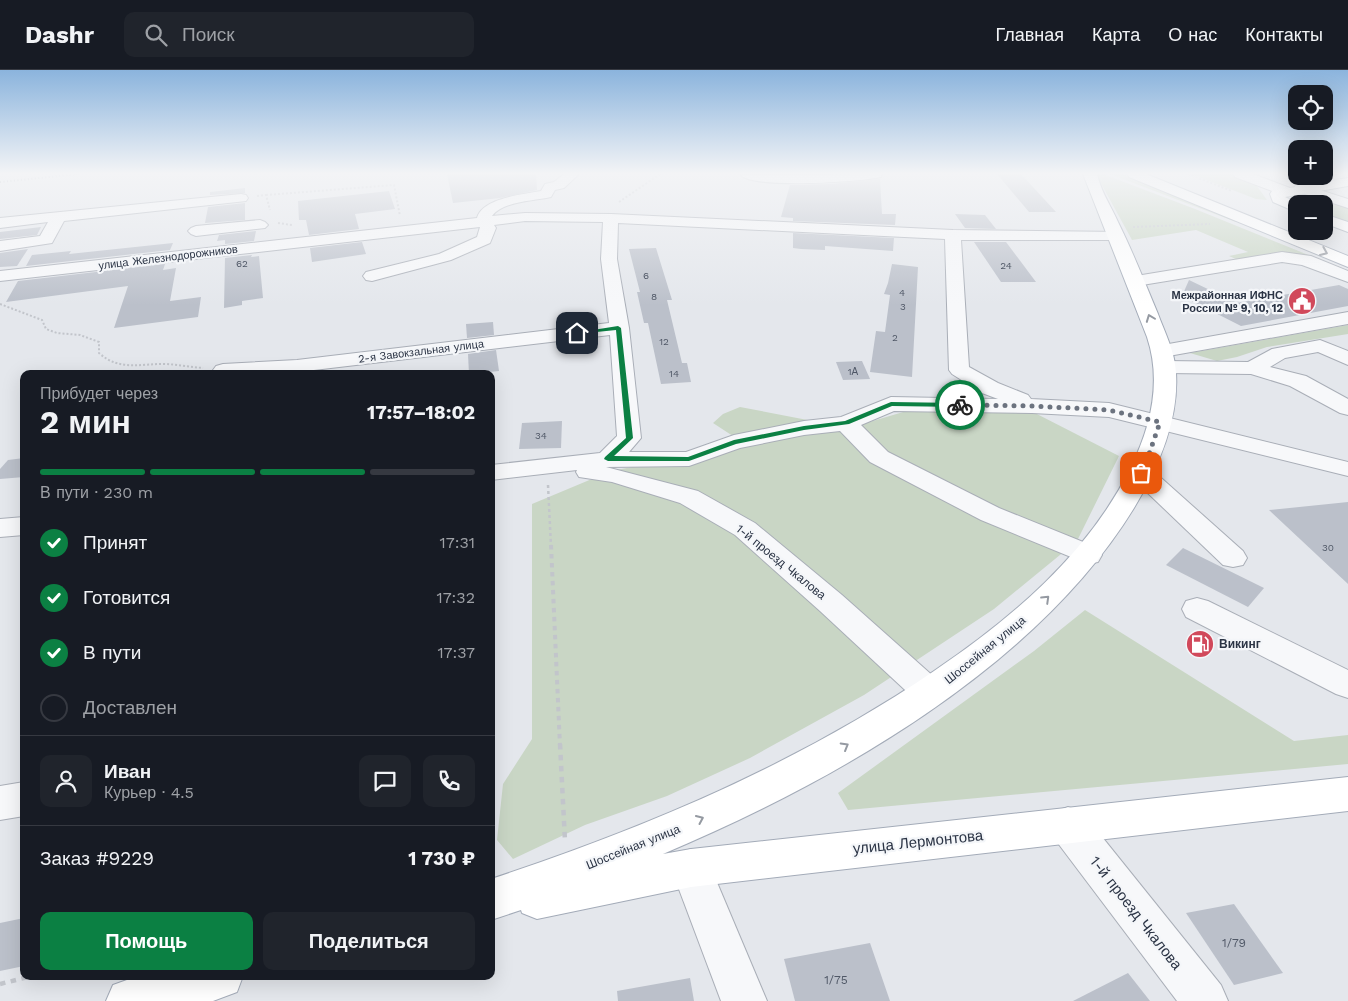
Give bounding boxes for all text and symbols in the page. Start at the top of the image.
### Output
search box [124,12,474,57]
text: Dashr [25,21,94,49]
icon: search [142,21,170,49]
text: Поиск [182,23,235,46]
text: Главная [995,24,1064,45]
text: Карта [1092,24,1140,45]
text: О нас [1168,24,1217,45]
text: Контакты [1245,24,1323,45]
map controls [1288,85,1333,240]
button: locate [1288,85,1333,130]
button: + [1288,140,1333,185]
button: − [1288,195,1333,240]
street label: улица Железнодорожников [98,242,239,272]
one-way arrow [1320,247,1328,257]
house number: 62 [236,258,248,269]
house number: 24 [1000,260,1012,271]
house number: 6 [643,270,649,281]
public building icon: Межрайонная ИФНС России № 9, 10, 12 [1287,286,1317,316]
house number: 4 [899,287,905,298]
place label: Межрайонная ИФНС России № 9, 10, 12 [1172,289,1283,315]
house number: 8 [651,291,657,302]
house number: 3 [900,301,906,312]
pin [556,312,598,354]
one-way arrow [1146,314,1156,323]
icon: home [563,319,591,347]
house number: 2 [892,332,898,343]
house number: 12 [659,336,669,347]
street label: 2-я Завокзальная улица [357,337,486,366]
house number: 1А [848,366,859,377]
house number: 14 [669,368,679,379]
courier [935,380,985,430]
text: Прибудет через [40,384,158,403]
icon: bike [946,391,974,419]
text: 17:57–18:02 [367,401,475,424]
text: 2 мин [40,403,131,441]
house number: 34 [535,430,547,441]
pin [1120,452,1162,494]
icon: bag [1127,459,1155,487]
text: В пути · 230 m [40,483,153,502]
street label: 1-й проезд Чкалова [733,522,829,603]
icon: check [40,529,68,557]
text: Принят [83,531,147,554]
text: 17:31 [439,533,475,552]
house number: 30 [1322,542,1334,553]
icon: check [40,584,68,612]
text: Готовится [83,586,170,609]
text: 17:32 [436,588,475,607]
one-way arrow [1040,596,1049,605]
street label: Шоссейная улица [942,613,1028,687]
fuel station icon: Викинг [1185,629,1215,659]
place label: Викинг [1219,637,1261,651]
icon: check [40,639,68,667]
text: В пути [83,641,141,664]
text: 17:37 [437,643,475,662]
text: Доставлен [83,696,177,719]
one-way arrow [839,742,848,752]
button: person [40,755,92,807]
button: chat [359,755,411,807]
button: phone [423,755,475,807]
text: Иван [104,760,151,783]
text: Курьер · 4.5 [104,783,194,802]
one-way arrow [695,815,704,826]
street label: Шоссейная улица [584,822,682,872]
street label: улица Лермонтова [852,826,985,858]
text: Заказ #9229 [40,847,154,870]
text: 1 730 ₽ [408,847,475,870]
street label: 1-й проезд Чкалова [1086,853,1186,974]
button: Помощь [40,912,253,970]
button: Поделиться [263,912,475,970]
house number: 1/79 [1222,936,1246,950]
house number: 1/75 [824,973,848,987]

